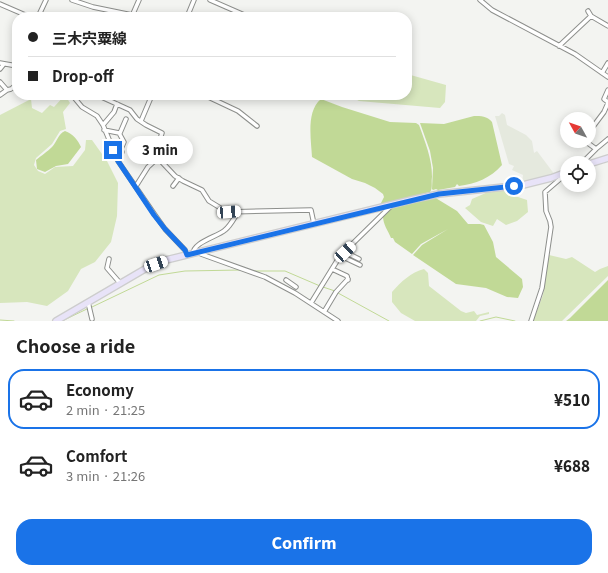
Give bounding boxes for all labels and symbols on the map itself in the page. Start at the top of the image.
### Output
north arrow [560,112,596,148]
callout: 3 min [127,136,193,164]
route end [104,141,122,159]
route start [505,177,523,195]
car [217,205,241,219]
car [332,239,358,265]
car [143,254,169,274]

